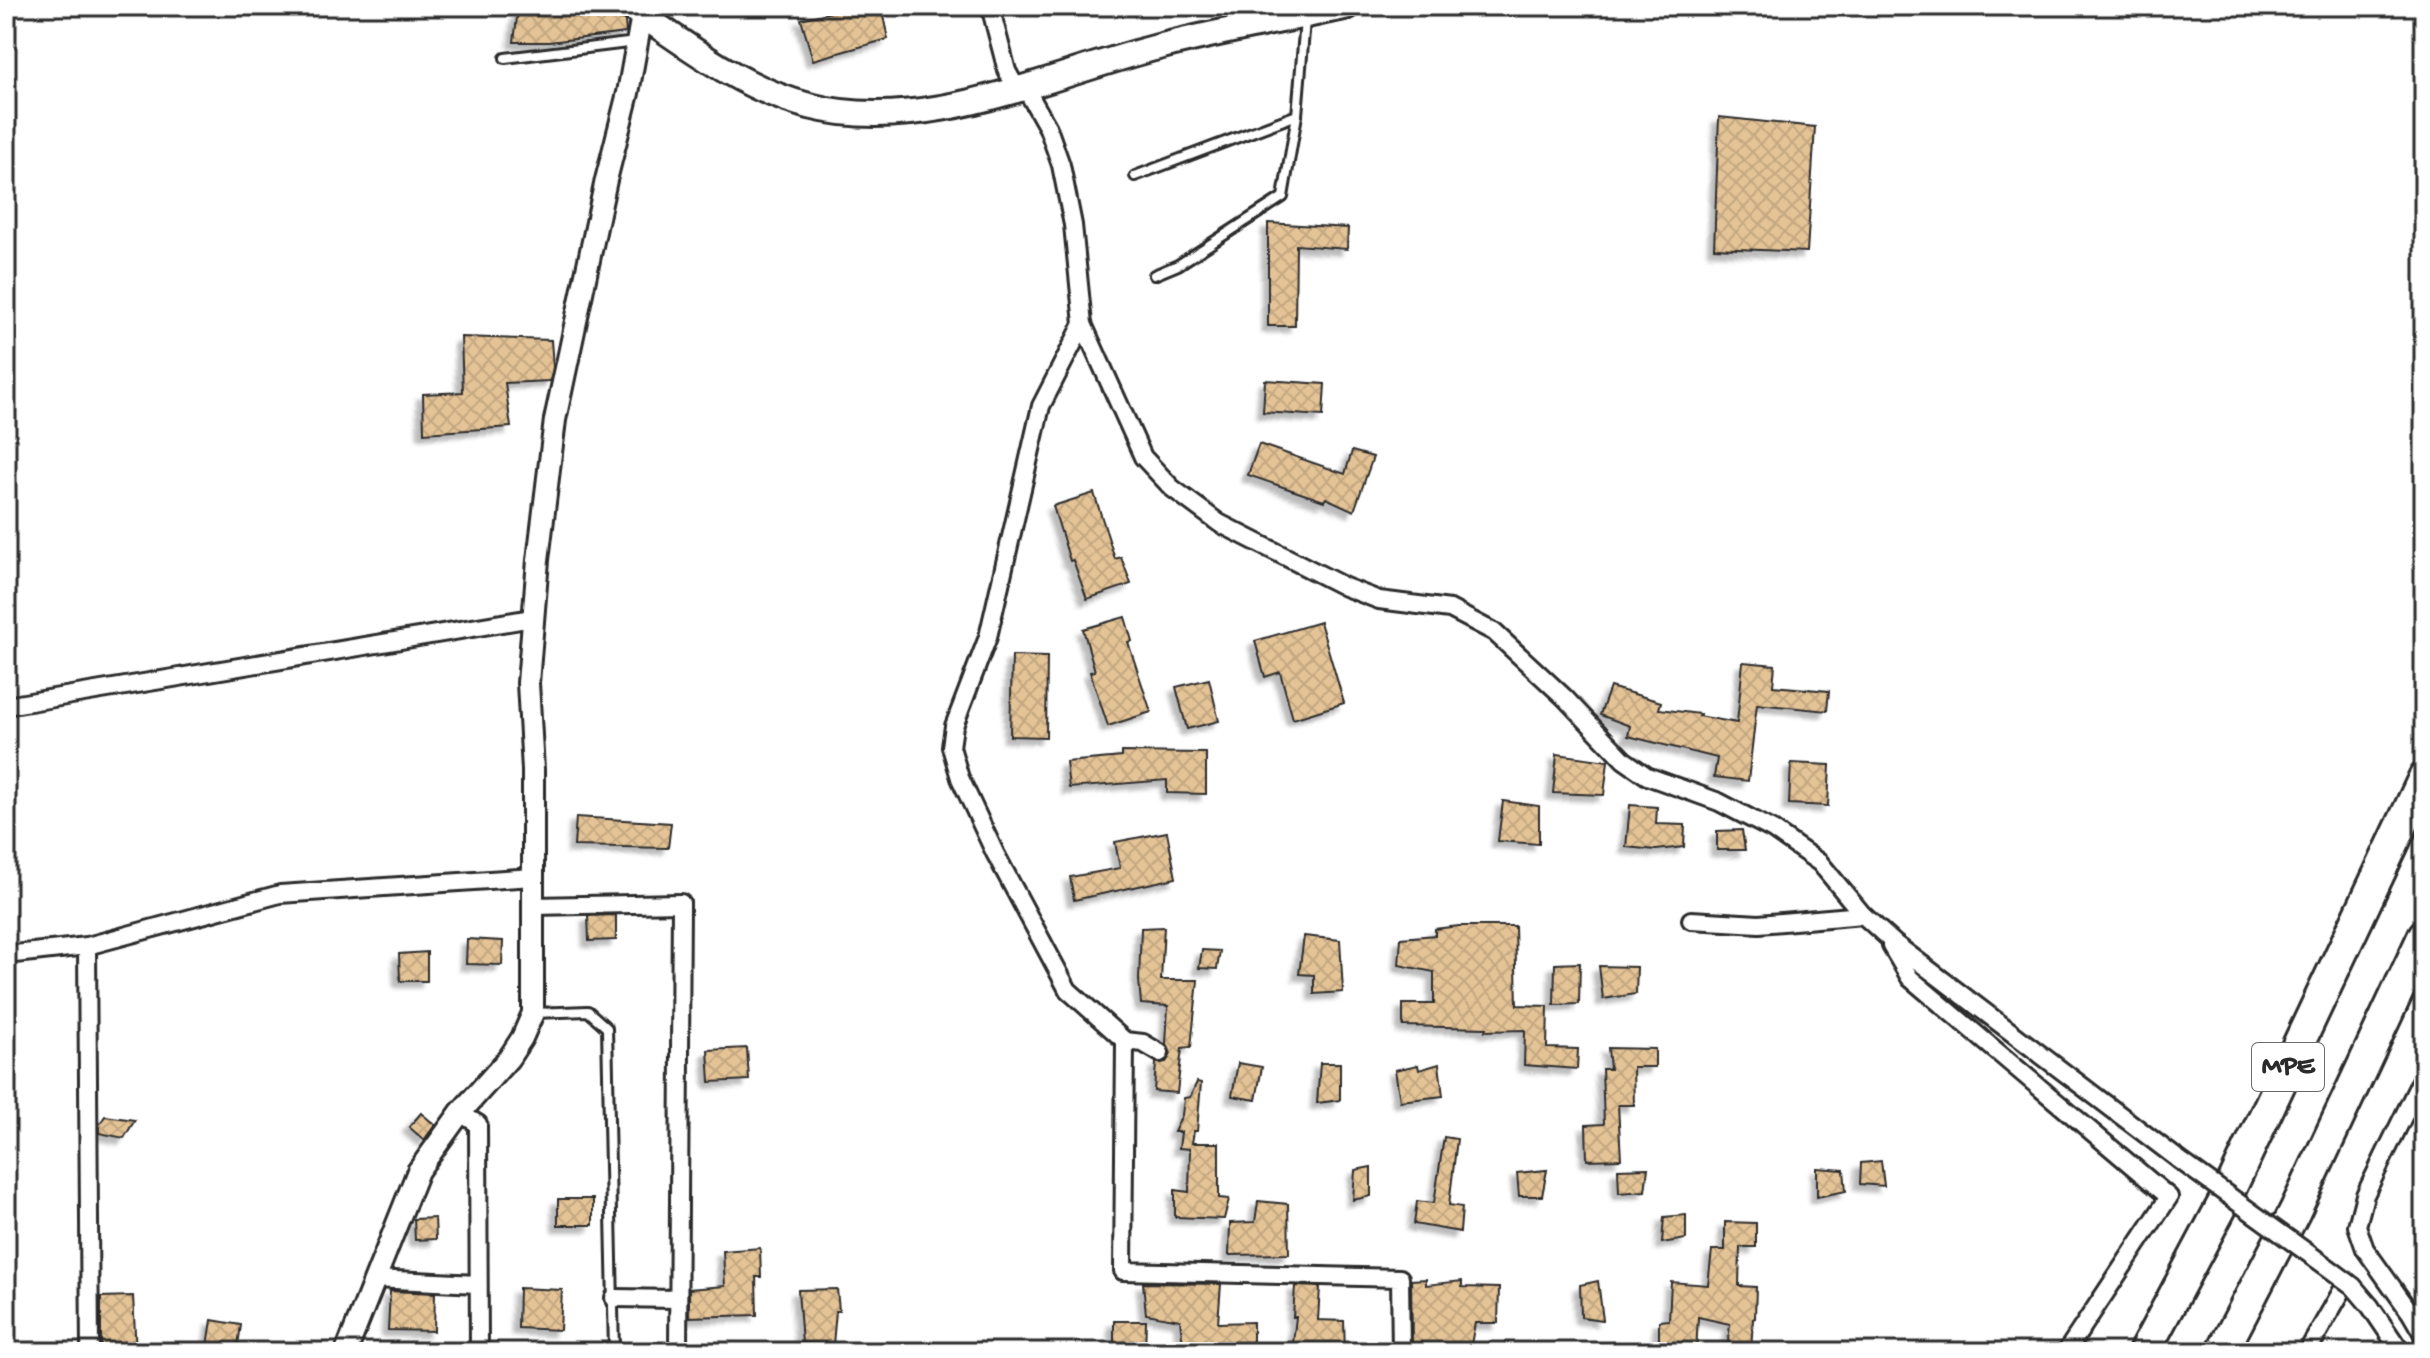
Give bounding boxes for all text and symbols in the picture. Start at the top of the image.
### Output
road number: MPE [2252,1043,2324,1091]

